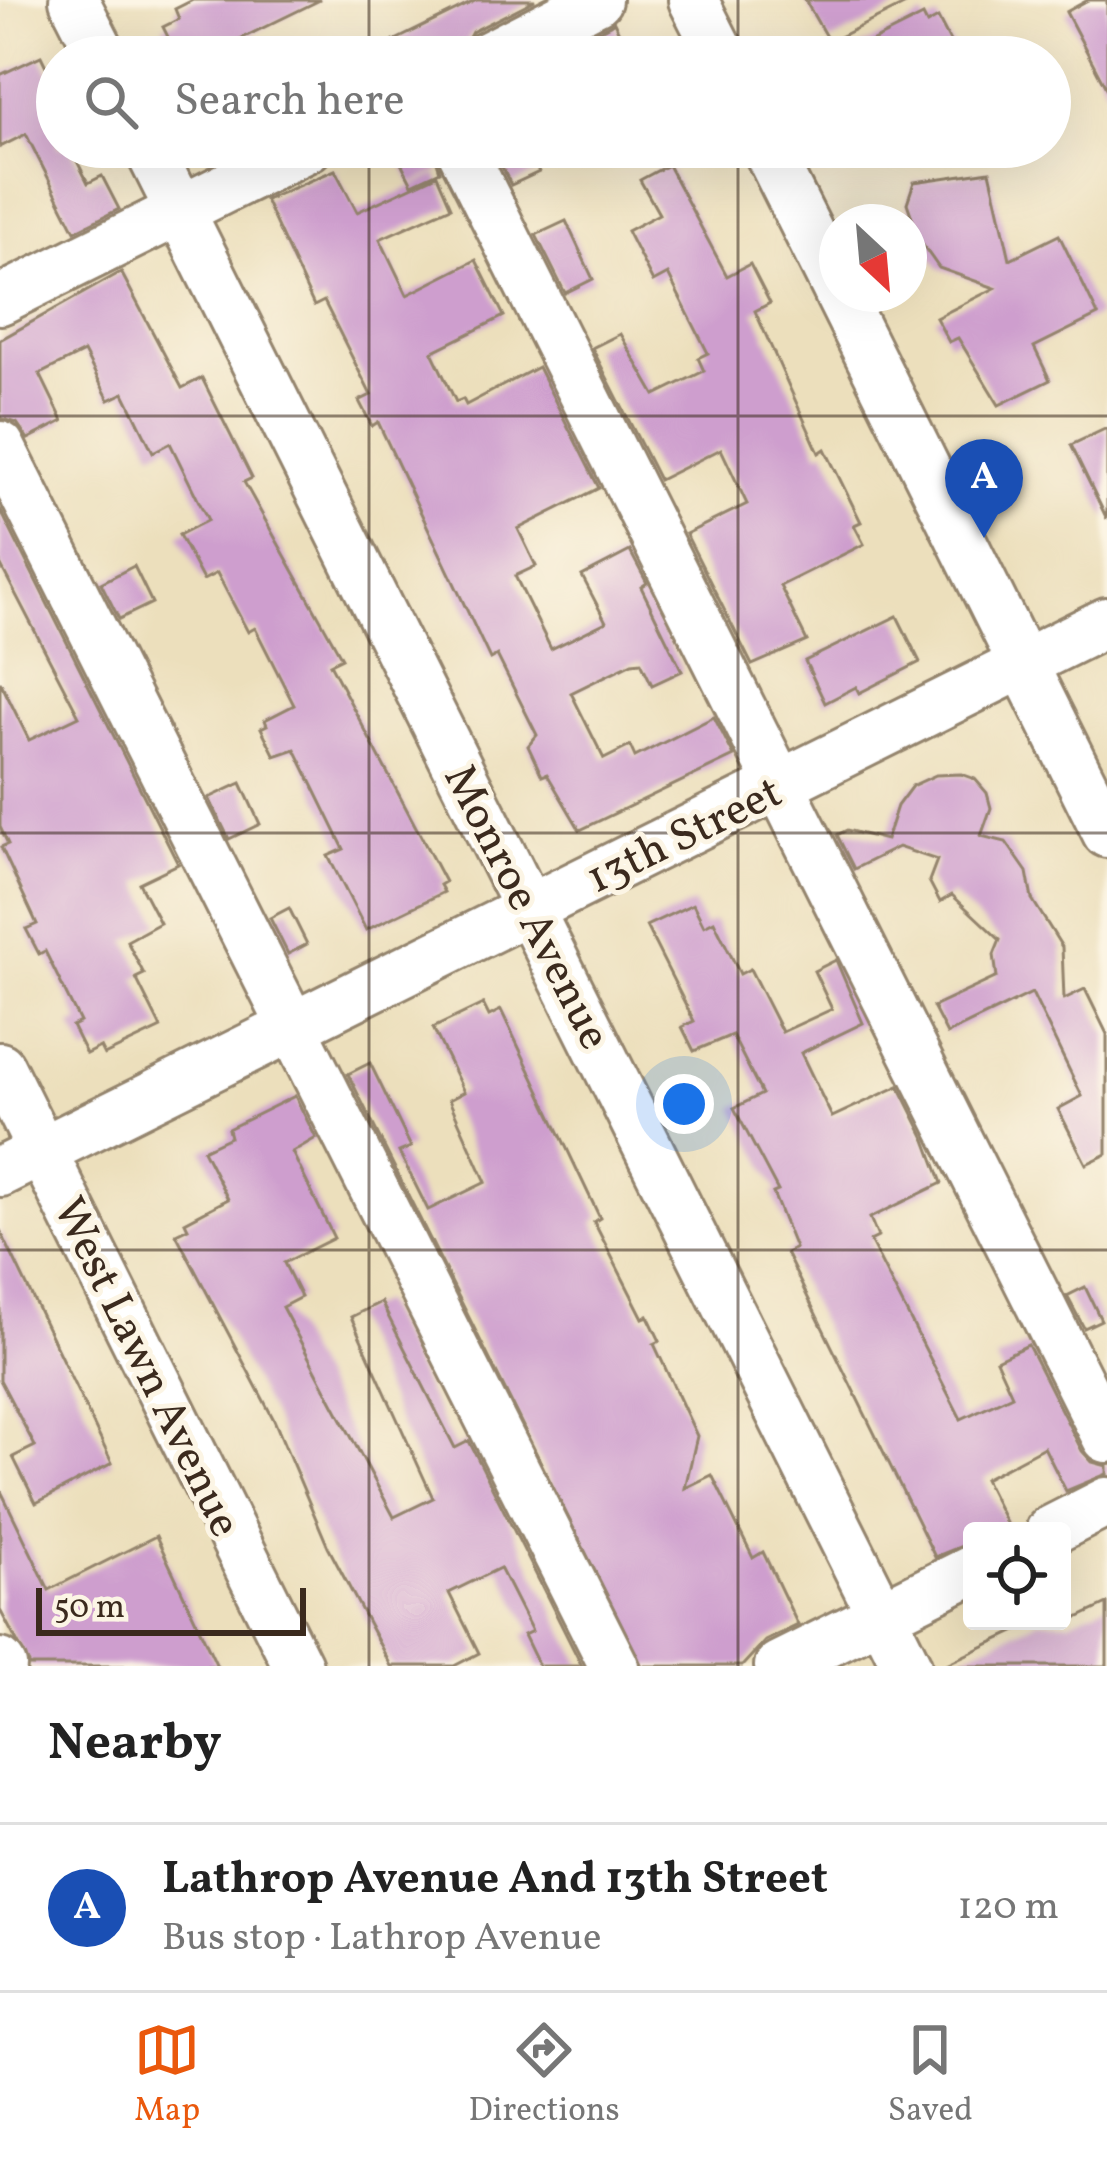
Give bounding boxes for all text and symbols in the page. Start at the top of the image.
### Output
search box [36,36,1071,168]
icon: search [78,69,144,135]
text: Search here [174,71,405,134]
north arrow [819,204,927,312]
pin: A [945,439,1023,538]
street label: Monroe Avenue [426,755,624,1061]
street label: 13th Street [577,763,793,911]
your location [654,1074,714,1134]
street label: West Lawn Avenue [35,1187,255,1549]
map controls [963,1522,1071,1630]
button: locate [963,1522,1071,1630]
scale bar [36,1582,306,1635]
text: 50 m [54,1586,125,1632]
text: Nearby [48,1709,222,1780]
text: Lathrop Avenue And 13th Street [162,1849,828,1912]
text: A [73,1881,101,1935]
text: 120 m [958,1881,1059,1935]
text: Bus stop · Lathrop Avenue [162,1912,602,1966]
tab: Map [134,2017,200,2135]
tab: Directions [468,2017,620,2135]
tab: Saved [888,2017,973,2135]

